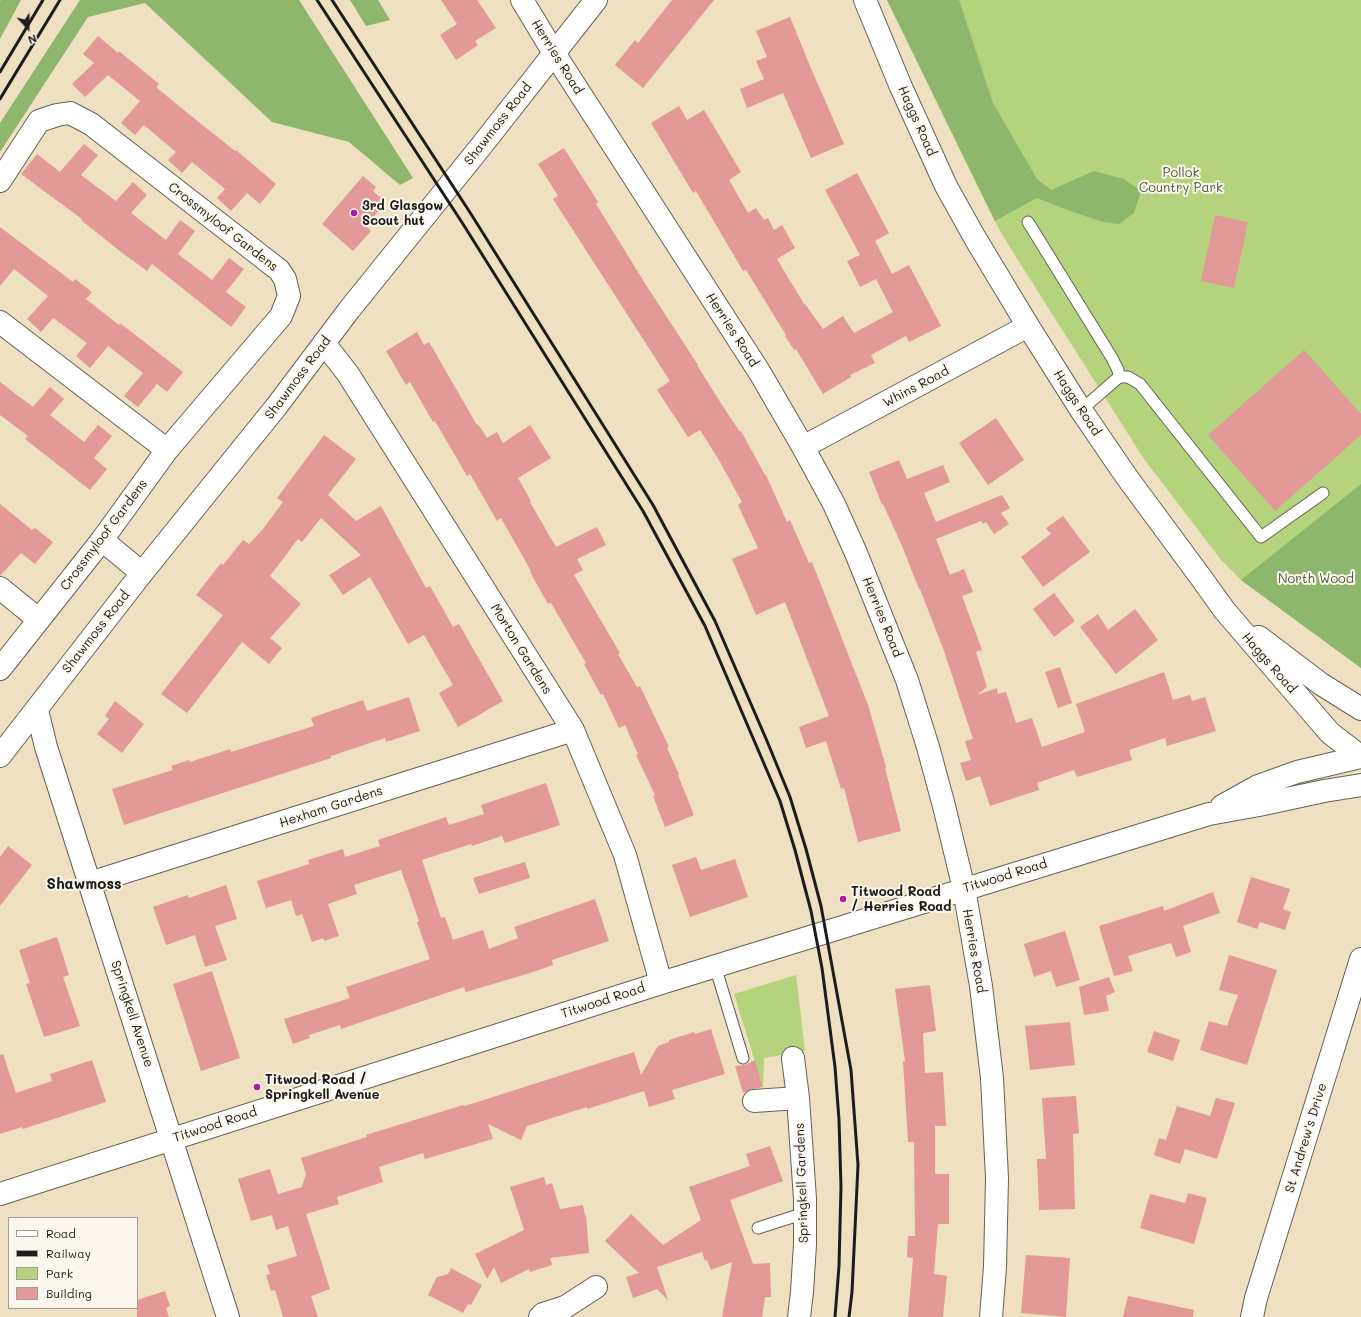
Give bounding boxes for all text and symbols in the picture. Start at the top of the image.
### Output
north arrow [8,8,48,48]
street label: Herries Road [528,17,586,97]
text: N [26,31,39,48]
street label: Shawmoss Road [461,80,535,168]
street label: Haggs Road [895,83,939,159]
park label: Pollok Country Park [1139,165,1223,196]
street label: Crossmyloof Gardens [165,179,281,275]
place label: 3rd Glasgow Scout hut [362,198,443,229]
marker: 3rd Glasgow Scout hut [349,208,359,218]
street label: Herries Road [702,290,762,370]
street label: Shawmoss Road [262,333,334,423]
street label: Whins Road [880,363,952,411]
street label: Haggs Road [1050,367,1104,439]
street label: Crossmyloof Gardens [57,476,151,594]
park label: North Wood [1278,571,1354,587]
street label: Herries Road [859,575,905,659]
street label: Shawmoss Road [59,588,133,676]
street label: Morton Gardens [487,601,555,697]
street label: Haggs Road [1238,629,1300,697]
street label: Hexham Gardens [277,783,385,831]
street label: Titwood Road [961,856,1049,896]
district label: Shawmoss [47,875,121,893]
place label: Titwood Road / Herries Road [851,884,952,915]
marker: Titwood Road / Herries Road [838,894,848,904]
street label: Herries Road [959,908,989,994]
street label: Springkell Avenue [107,959,157,1069]
street label: Titwood Road [559,980,647,1022]
place label: Titwood Road / Springkell Avenue [265,1072,379,1103]
street label: St Andrew's Drive [1282,1081,1330,1195]
marker: Titwood Road / Springkell Avenue [252,1082,262,1092]
street label: Titwood Road [171,1104,259,1146]
street label: Springkell Gardens [792,1123,812,1243]
legend [8,1217,138,1309]
text: Road [46,1225,76,1241]
text: Railway [46,1245,91,1261]
text: Park [46,1265,73,1281]
text: Building [46,1285,92,1301]

